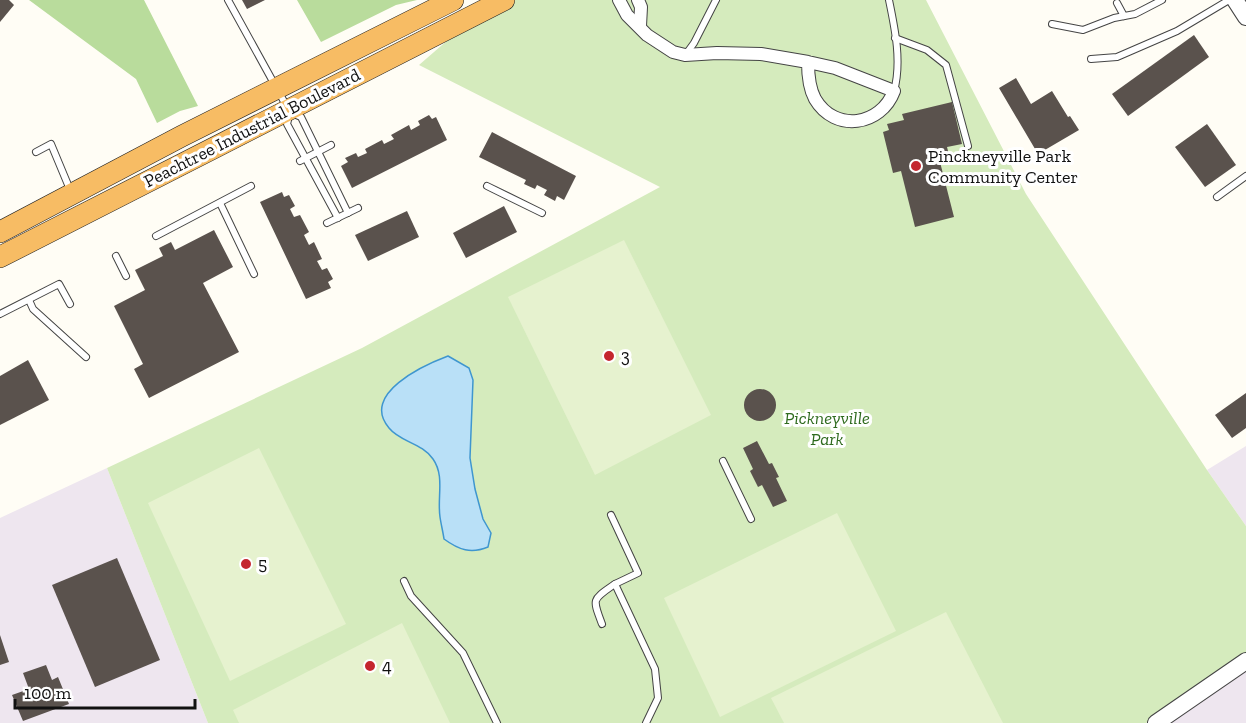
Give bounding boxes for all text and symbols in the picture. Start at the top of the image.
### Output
street label: Peachtree Industrial Boulevard [140,64,364,192]
place label: Pinckneyville Park Community Center [928,145,1078,188]
marker: Pinckneyville Park Community Center [909,159,923,173]
place label: 3 [621,345,630,367]
marker: 3 [602,349,616,363]
park label: Pickneyville Park [784,407,870,450]
place label: 5 [258,553,267,575]
marker: 5 [239,557,253,571]
place label: 4 [382,655,392,677]
marker: 4 [363,659,377,673]
scale bar [15,672,195,710]
text: 100 m [24,682,72,704]

